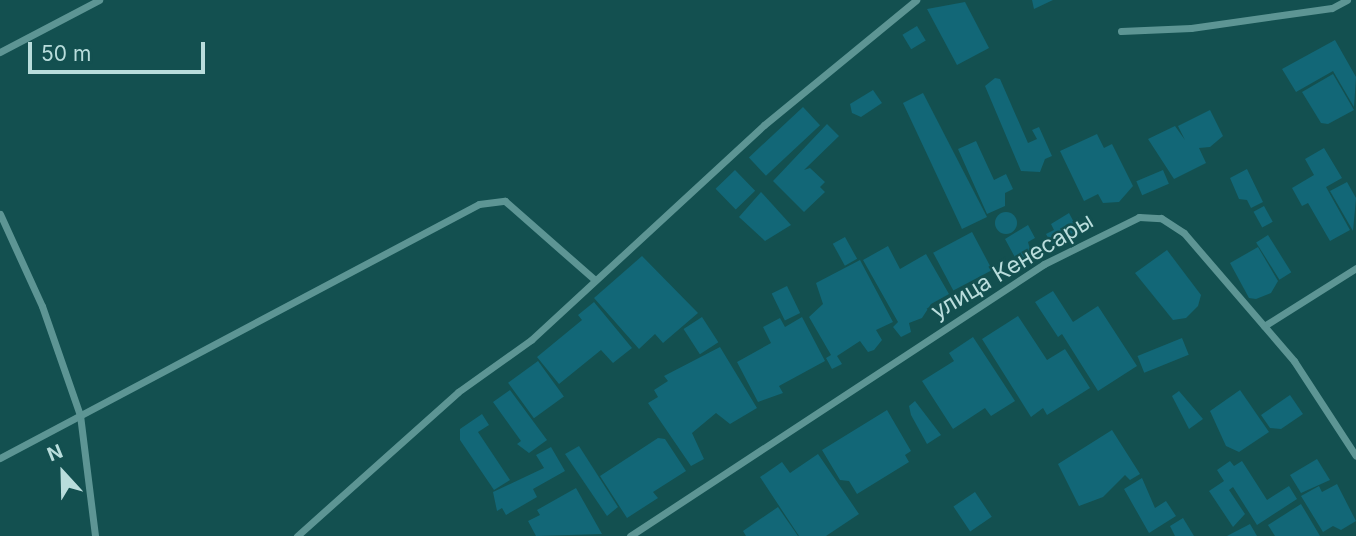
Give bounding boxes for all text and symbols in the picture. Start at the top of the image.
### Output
scale bar [32,28,208,72]
text: 50 m [41,41,91,66]
street label: улица Кенесары [926,207,1098,325]
north arrow [28,438,98,508]
text: N [44,440,66,466]

